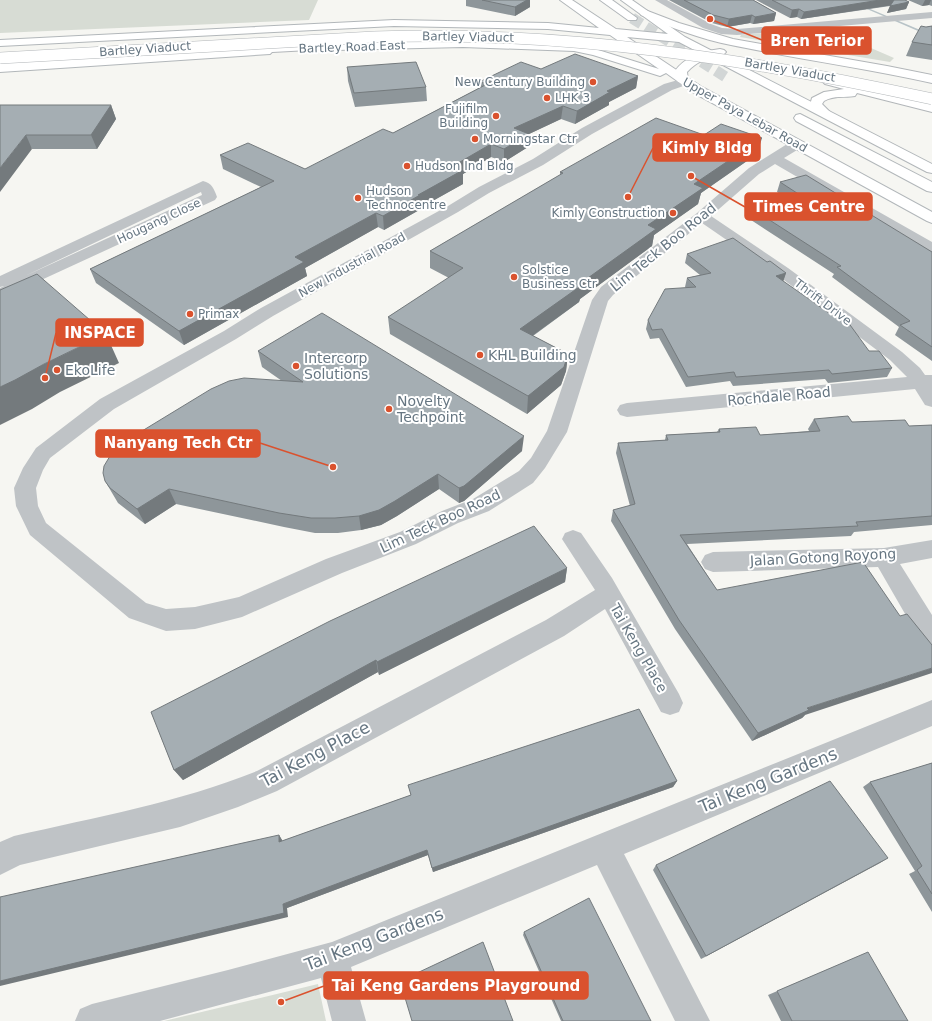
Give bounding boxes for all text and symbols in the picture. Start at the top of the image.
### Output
callout: Bren Terior [762,27,871,54]
street label: Bartley Viaduct [422,29,514,45]
text: Bren Terior [770,32,864,50]
street label: Bartley Road East [298,38,406,56]
street label: Bartley Viaduct [99,39,192,59]
street label: Bartley Viaduct [743,55,837,85]
place label: New Century Building [455,75,585,89]
street label: Upper Paya Lebar Road [680,75,810,155]
marker: New Century Building [588,77,598,87]
place label: LHK 3 [555,91,590,105]
marker: LHK 3 [542,93,552,103]
place label: Fujifilm Building [439,102,488,130]
marker: Fujifilm Building [491,111,501,121]
place label: Morningstar Ctr [483,132,577,146]
marker: Morningstar Ctr [470,134,480,144]
callout: Kimly Bldg [653,134,760,161]
text: Kimly Bldg [662,139,752,157]
place label: Hudson Ind Bldg [415,159,514,173]
marker: Hudson Ind Bldg [402,161,412,171]
place label: Hudson Technocentre [365,184,446,212]
marker: Hudson Technocentre [353,193,363,203]
callout: Times Centre [745,193,872,220]
street label: Hougang Close [115,195,203,247]
text: Times Centre [753,198,865,216]
street label: Lim Teck Boo Road [607,200,719,294]
place label: Kimly Construction [551,206,665,220]
marker: Kimly Construction [668,208,678,218]
street label: New Industrial Road [296,230,408,300]
place label: Solstice Business Ctr [522,263,597,291]
marker: Solstice Business Ctr [509,272,519,282]
street label: Thrift Drive [791,275,854,328]
place label: Primax [198,307,239,321]
marker: Primax [185,309,195,319]
callout: INSPACE [56,319,143,346]
text: INSPACE [64,324,136,342]
place label: KHL Building [488,347,577,363]
place label: Intercorp Solutions [304,350,368,382]
marker: KHL Building [475,350,485,360]
marker: Intercorp Solutions [291,361,301,371]
place label: EkoLife [65,362,115,378]
marker: EkoLife [52,365,62,375]
street label: Rochdale Road [727,384,831,408]
place label: Novelty Techpoint [396,393,465,425]
marker: Novelty Techpoint [384,404,394,414]
callout: Nanyang Tech Ctr [96,430,260,457]
text: Nanyang Tech Ctr [104,434,253,452]
street label: Lim Teck Boo Road [377,486,503,556]
street label: Jalan Gotong Royong [748,545,897,569]
street label: Tai Keng Place [607,600,671,695]
street label: Tai Keng Place [256,717,373,792]
street label: Tai Keng Gardens [695,743,840,817]
street label: Tai Keng Gardens [301,903,446,975]
callout: Tai Keng Gardens Playground [324,972,588,999]
text: Tai Keng Gardens Playground [332,977,580,995]

